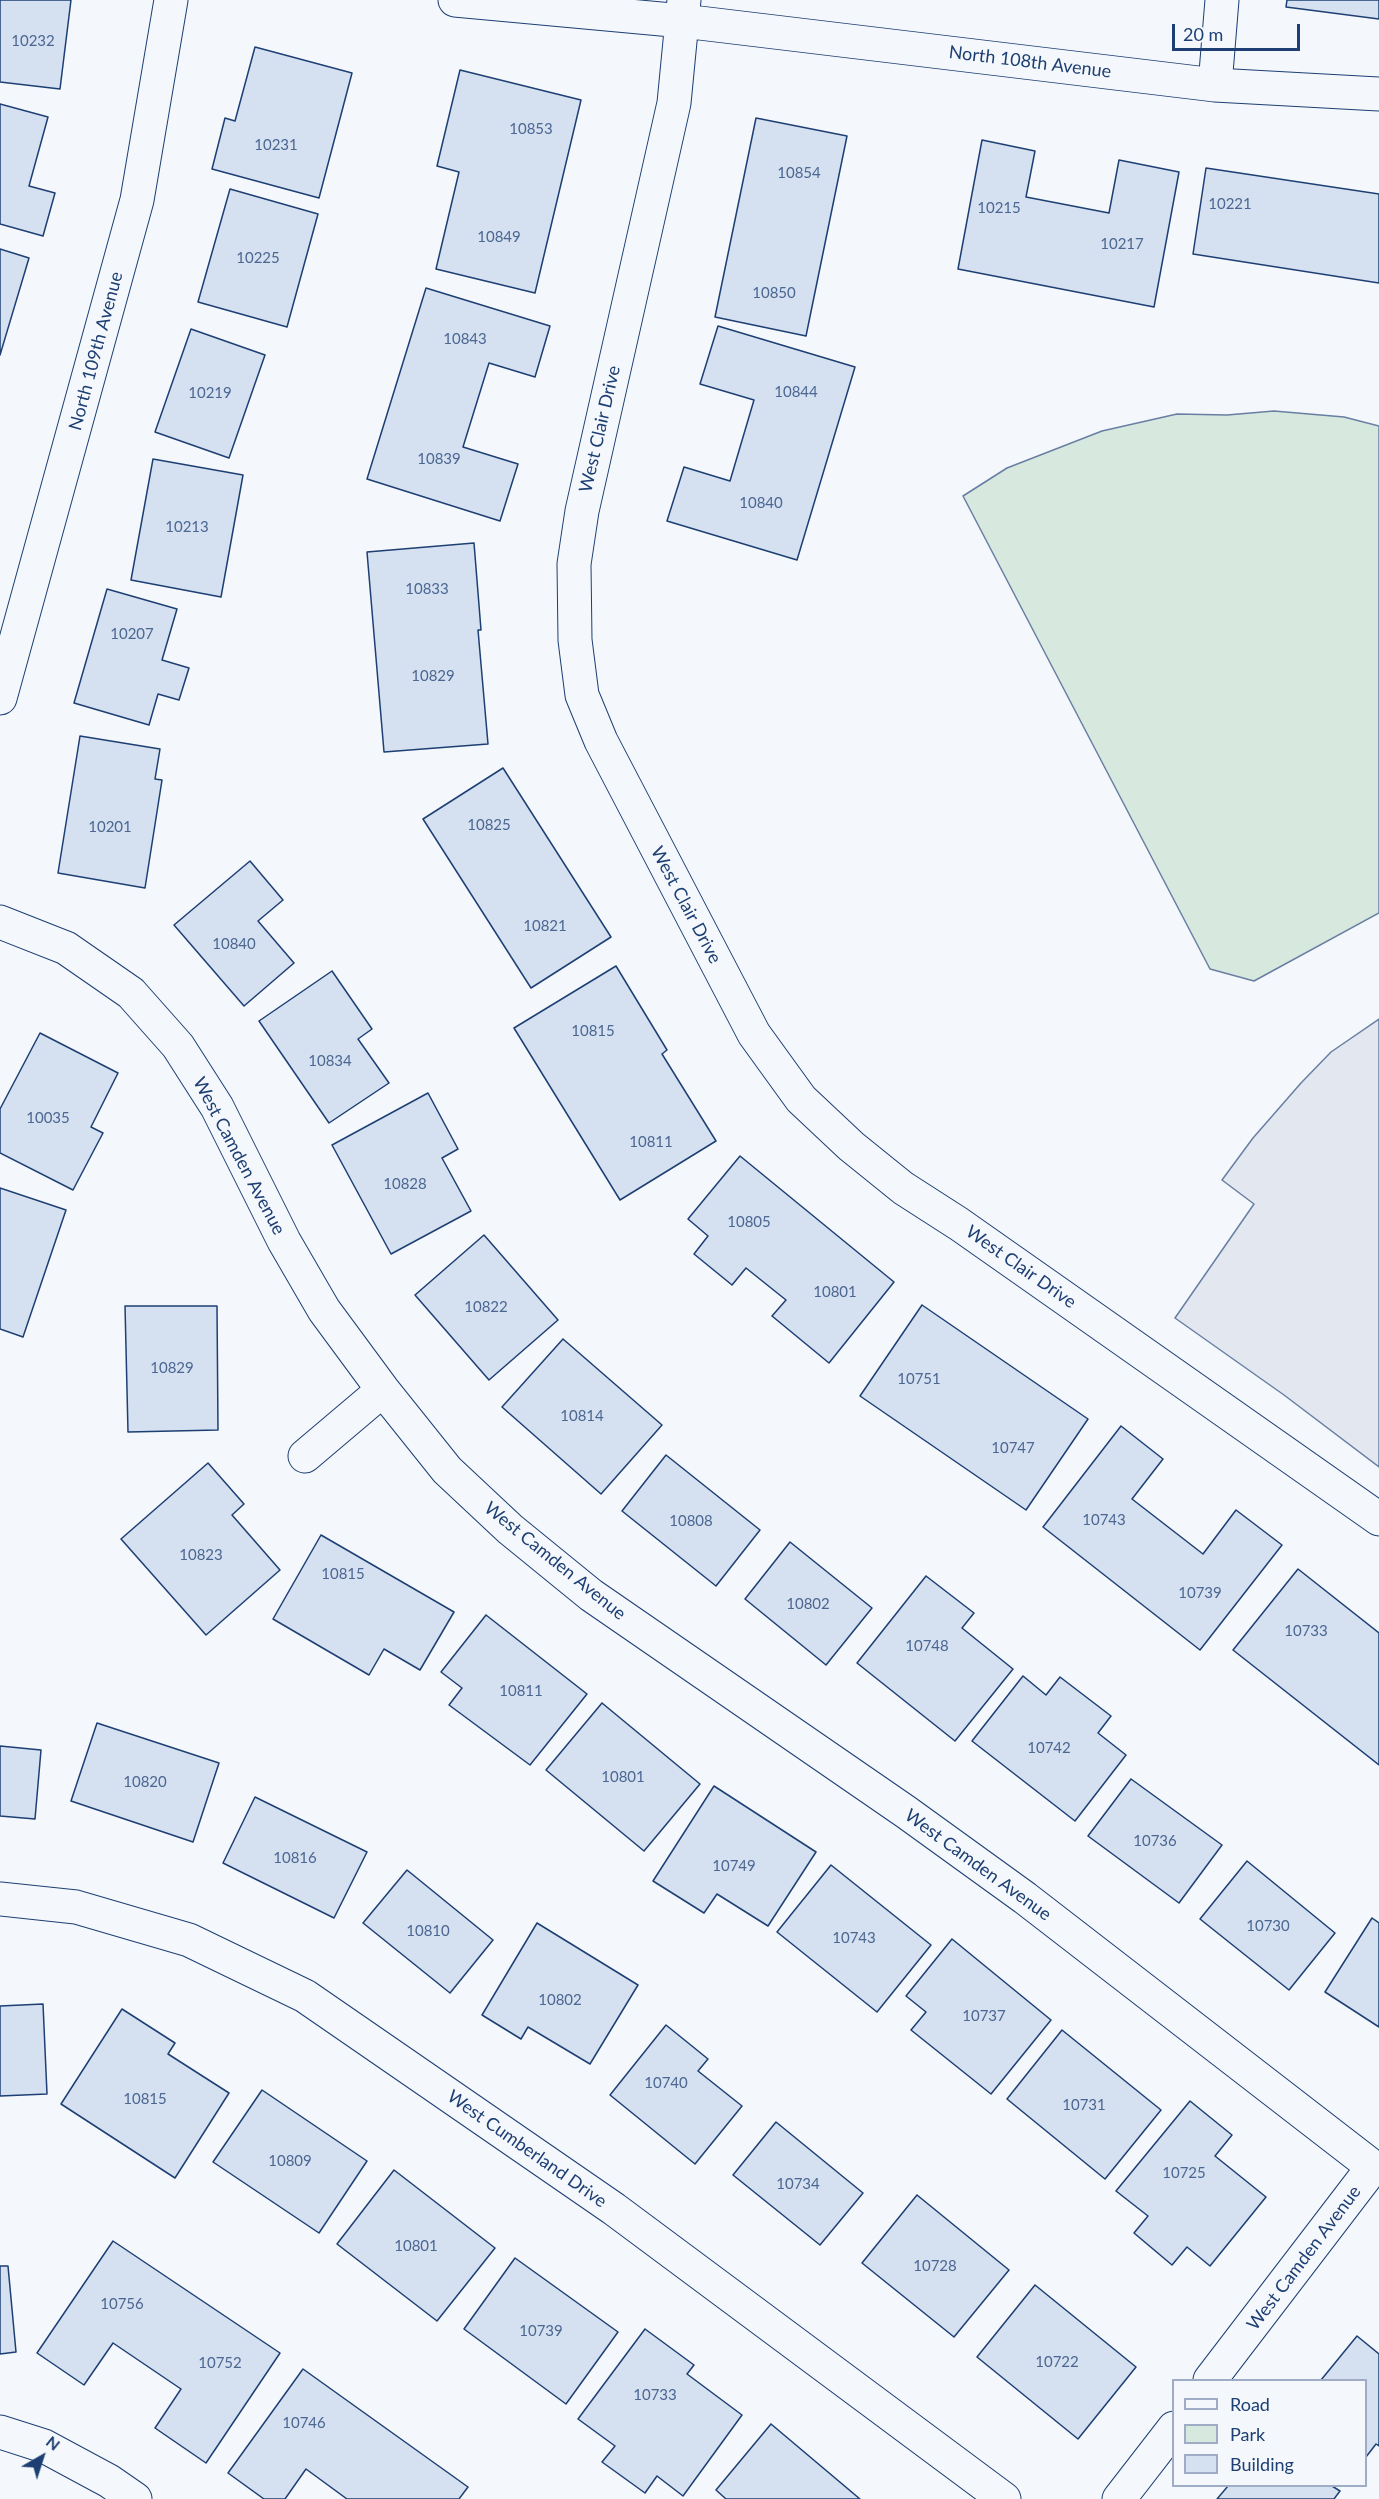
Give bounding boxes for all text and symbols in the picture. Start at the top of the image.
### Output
scale bar [1175,12,1302,50]
text: 20 m [1183,23,1223,45]
house number: 10232 [11,32,55,50]
street label: North 108th Avenue [948,41,1112,83]
house number: 10853 [509,120,553,138]
house number: 10231 [254,136,298,154]
house number: 10854 [777,164,821,182]
house number: 10221 [1208,195,1252,213]
house number: 10215 [977,199,1021,217]
house number: 10849 [477,228,521,246]
house number: 10217 [1100,235,1144,253]
house number: 10225 [236,249,280,267]
street label: North 109th Avenue [64,269,128,433]
house number: 10850 [752,284,796,302]
house number: 10843 [443,330,487,348]
street label: West Clair Drive [575,363,625,495]
house number: 10844 [774,383,818,401]
house number: 10219 [188,384,232,402]
house number: 10839 [417,450,461,468]
house number: 10840 [739,494,783,512]
house number: 10213 [165,518,209,536]
house number: 10833 [405,580,449,598]
house number: 10207 [110,625,154,643]
house number: 10829 [411,667,455,685]
house number: 10825 [467,816,511,834]
house number: 10201 [88,818,132,836]
street label: West Clair Drive [646,843,726,967]
house number: 10821 [523,917,567,935]
house number: 10840 [212,935,256,953]
house number: 10815 [571,1022,615,1040]
house number: 10834 [308,1052,352,1070]
street label: West Camden Avenue [188,1073,290,1239]
house number: 10035 [26,1109,70,1127]
house number: 10811 [629,1133,673,1151]
house number: 10828 [383,1175,427,1193]
house number: 10805 [727,1213,771,1231]
street label: West Clair Drive [962,1221,1080,1313]
house number: 10801 [813,1283,857,1301]
house number: 10822 [464,1298,508,1316]
house number: 10829 [150,1359,194,1377]
house number: 10751 [897,1370,941,1388]
house number: 10814 [560,1407,604,1425]
house number: 10747 [991,1439,1035,1457]
street label: West Camden Avenue [480,1497,630,1625]
house number: 10743 [1082,1511,1126,1529]
house number: 10808 [669,1512,713,1530]
house number: 10823 [179,1546,223,1564]
house number: 10815 [321,1565,365,1583]
house number: 10739 [1178,1584,1222,1602]
house number: 10802 [786,1595,830,1613]
house number: 10733 [1284,1622,1328,1640]
house number: 10748 [905,1637,949,1655]
house number: 10811 [499,1682,543,1700]
house number: 10742 [1027,1739,1071,1757]
house number: 10801 [601,1768,645,1786]
house number: 10820 [123,1773,167,1791]
street label: West Camden Avenue [901,1805,1055,1925]
house number: 10736 [1133,1832,1177,1850]
house number: 10816 [273,1849,317,1867]
house number: 10749 [712,1857,756,1875]
house number: 10730 [1246,1917,1290,1935]
house number: 10810 [406,1922,450,1940]
house number: 10743 [832,1929,876,1947]
house number: 10802 [538,1991,582,2009]
house number: 10737 [962,2007,1006,2025]
house number: 10740 [644,2074,688,2092]
street label: West Cumberland Drive [443,2086,611,2212]
house number: 10815 [123,2090,167,2108]
house number: 10731 [1062,2096,1106,2114]
house number: 10809 [268,2152,312,2170]
house number: 10725 [1162,2164,1206,2182]
house number: 10734 [776,2175,820,2193]
street label: West Camden Avenue [1243,2181,1365,2335]
house number: 10801 [394,2237,438,2255]
house number: 10728 [913,2257,957,2275]
house number: 10756 [100,2295,144,2313]
house number: 10739 [519,2322,563,2340]
house number: 10722 [1035,2353,1079,2371]
house number: 10752 [198,2354,242,2372]
legend [1172,2379,1367,2487]
house number: 10733 [633,2386,677,2404]
text: Road [1230,2393,1270,2415]
house number: 10746 [282,2414,326,2432]
text: Park [1230,2423,1265,2445]
north arrow [12,2427,72,2487]
text: N [43,2431,64,2454]
text: Building [1230,2453,1294,2475]

